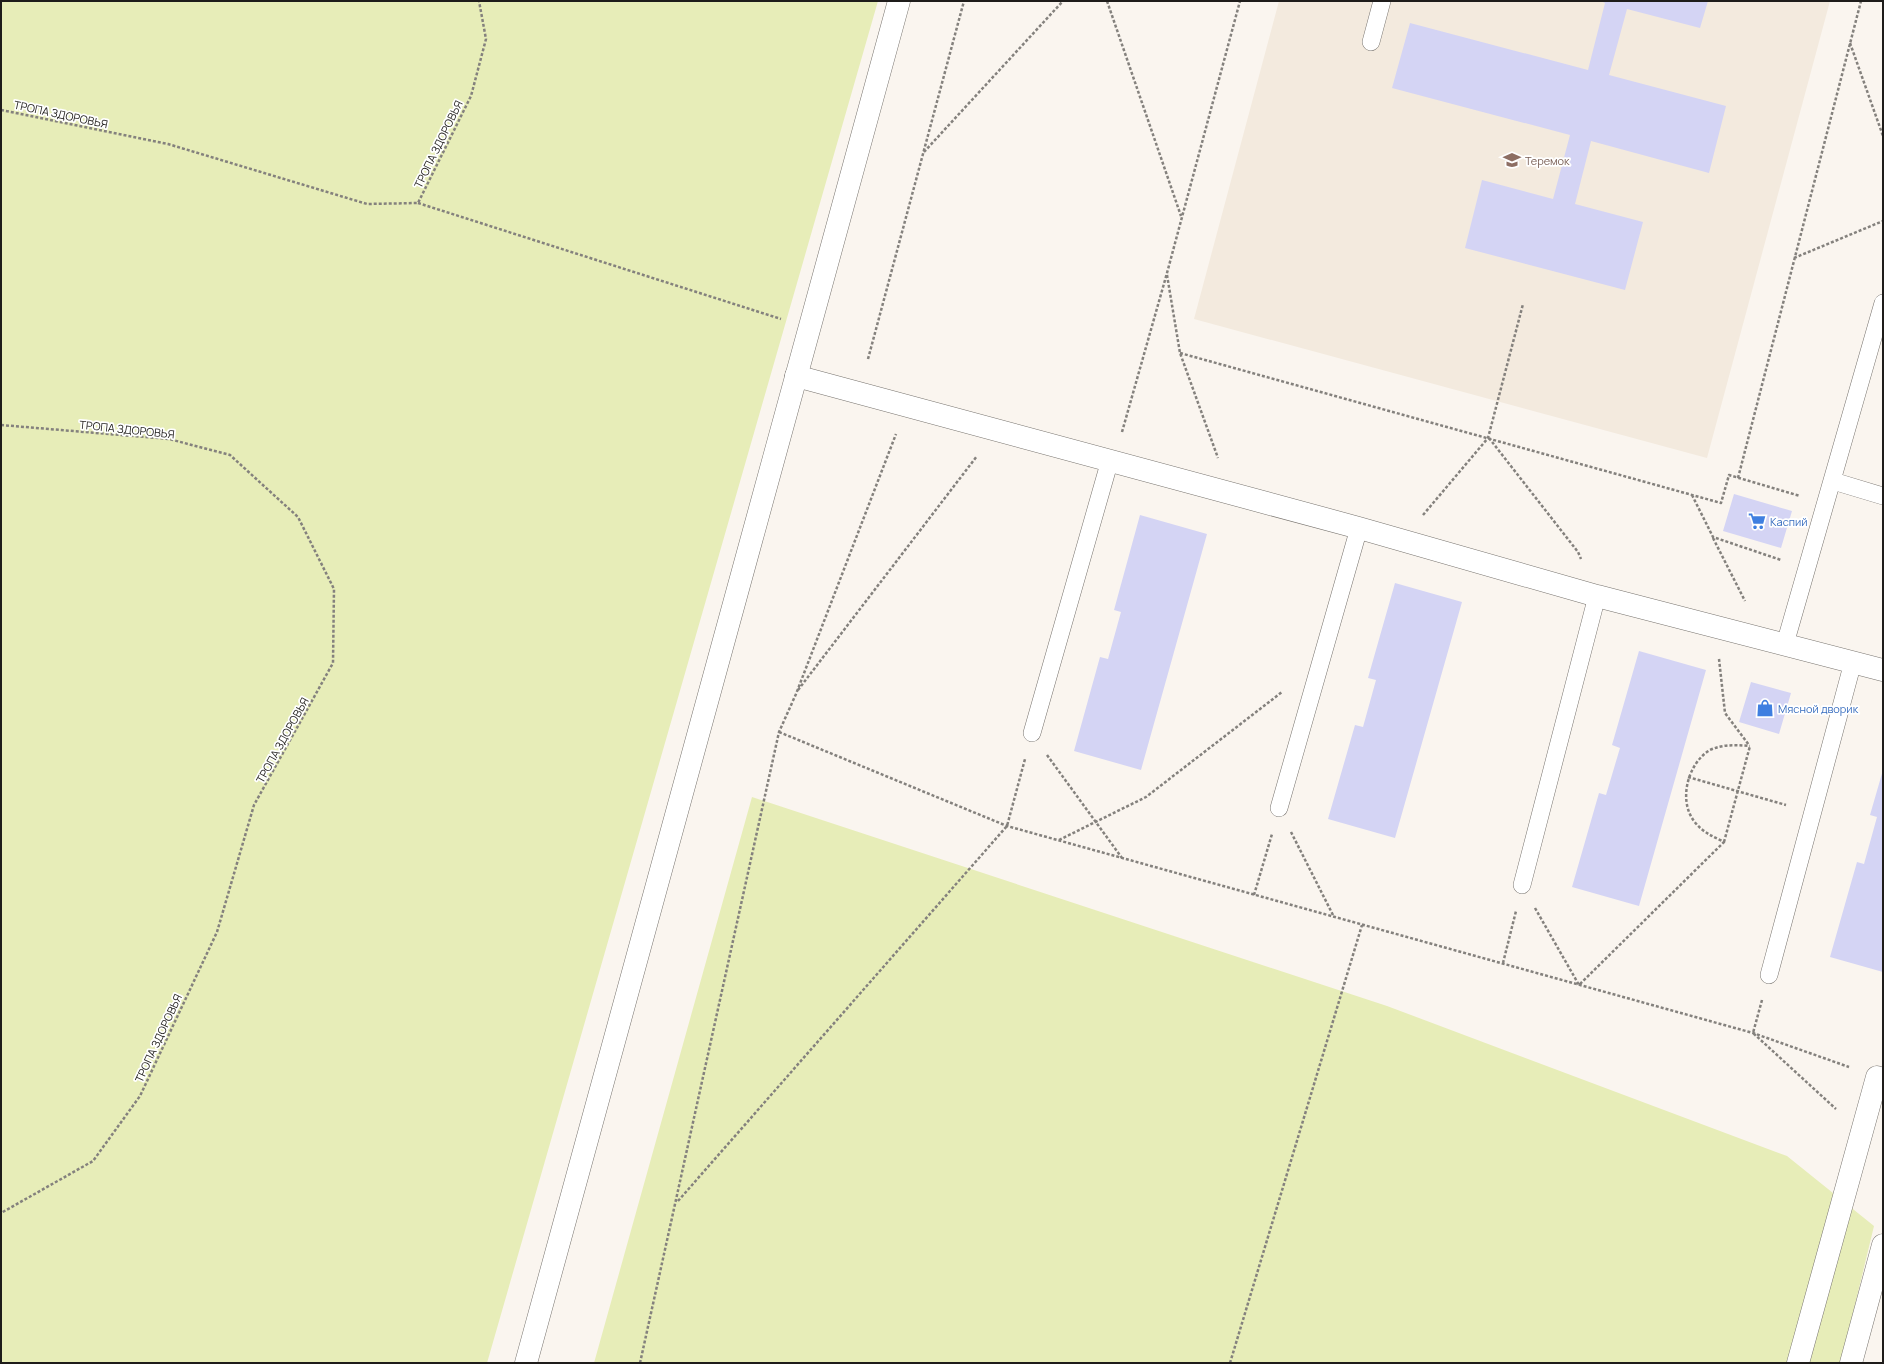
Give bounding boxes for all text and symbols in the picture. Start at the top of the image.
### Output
street label: ТРОПА ЗДОРОВЬЯ [13,97,109,131]
street label: ТРОПА ЗДОРОВЬЯ [410,98,466,190]
school or university icon: Теремок [1502,150,1522,170]
place label: Теремок [1525,153,1570,168]
street label: ТРОПА ЗДОРОВЬЯ [79,417,175,441]
supermarket icon: Каспий [1747,511,1767,531]
place label: Каспий [1770,514,1808,529]
street label: ТРОПА ЗДОРОВЬЯ [252,695,312,785]
shop icon: Мясной дворик [1755,698,1775,718]
place label: Мясной дворик [1778,701,1859,716]
street label: ТРОПА ЗДОРОВЬЯ [131,991,185,1084]

